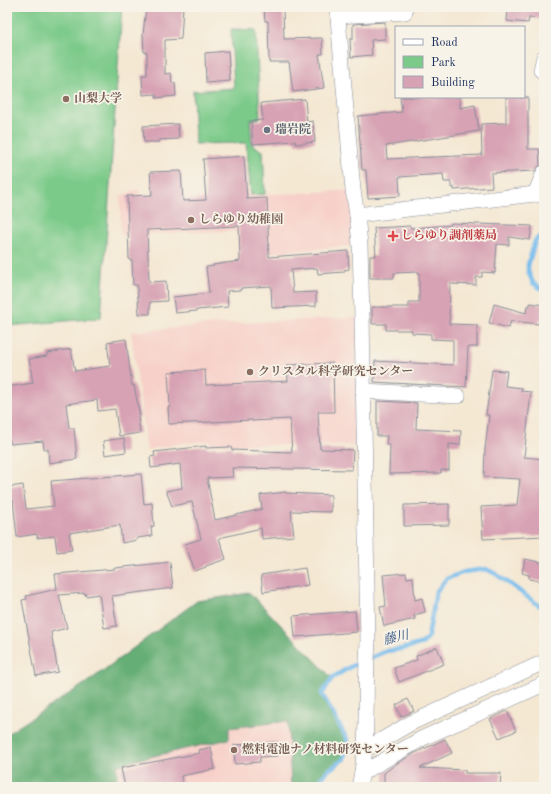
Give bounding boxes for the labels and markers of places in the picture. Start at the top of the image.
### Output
place label: 山梨大学 [74,91,122,105]
marker: 山梨大学 [61,94,71,104]
place label: 瑞岩院 [275,122,311,136]
marker: 瑞岩院 [262,125,272,135]
place label: しらゆり幼稚園 [199,212,283,226]
marker: しらゆり幼稚園 [186,215,196,225]
place label: しらゆり調剤薬局 [401,228,497,242]
marker: しらゆり調剤薬局 [388,231,398,241]
place label: クリスタル科学研究センター [258,364,413,378]
marker: クリスタル科学研究センター [245,367,255,377]
place label: 燃料電池ナノ材料研究センター [242,742,409,756]
marker: 燃料電池ナノ材料研究センター [229,745,239,755]

